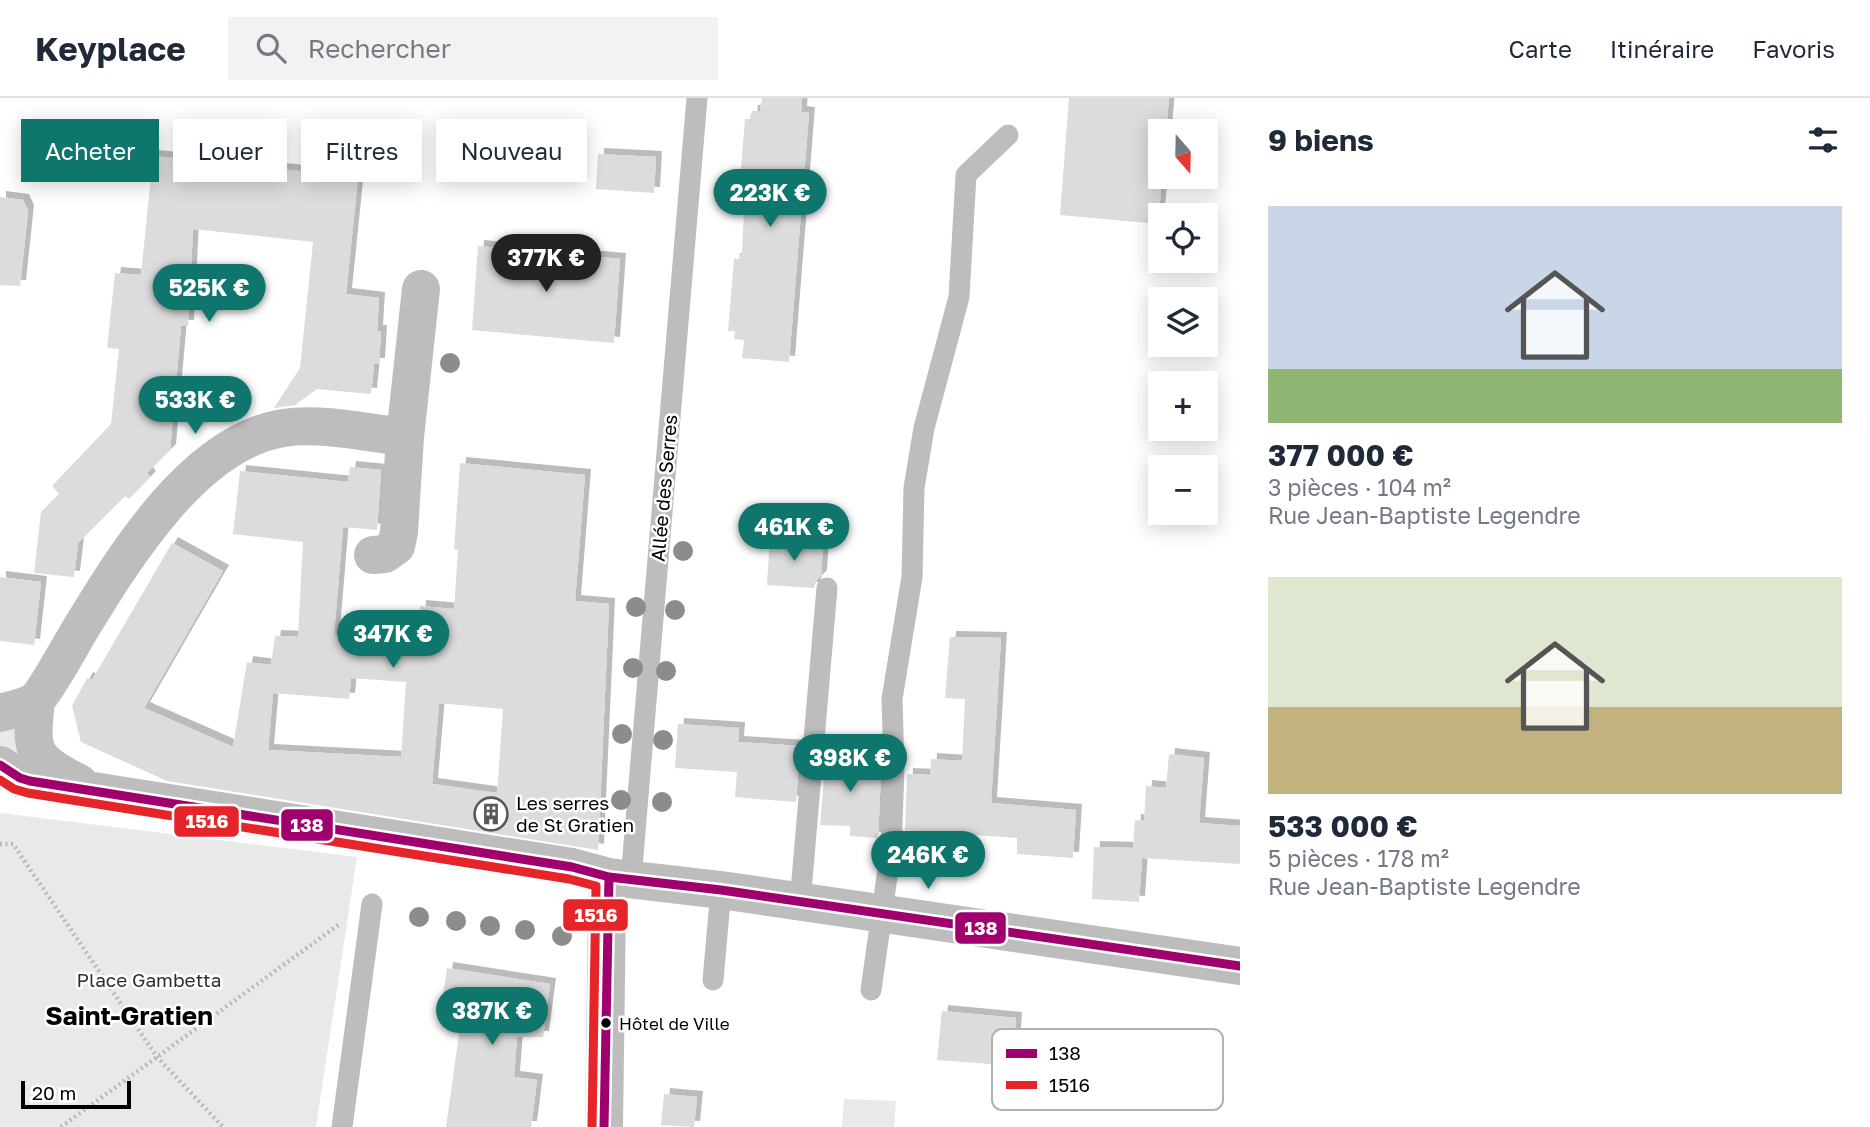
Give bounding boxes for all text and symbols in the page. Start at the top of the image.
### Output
search box [228,17,718,80]
text: Keyplace [35,29,186,68]
icon: search [252,29,290,67]
text: Rechercher [308,33,451,64]
text: Carte [1509,34,1572,63]
text: Itinéraire [1610,34,1714,63]
text: Favoris [1752,34,1835,63]
chip: Acheter [21,119,159,182]
chip: Louer [173,119,287,182]
chip: Filtres [301,119,422,182]
chip: Nouveau [436,119,587,182]
north arrow [1148,119,1218,189]
map controls [1148,119,1218,525]
icon: filters [1804,121,1842,159]
text: 9 biens [1268,122,1374,158]
pin: 223K € [713,170,827,229]
text: 223K € [730,178,810,206]
button: locate [1148,203,1218,273]
pin: 377K € [489,234,603,294]
text: 377K € [507,243,585,271]
icon: home [1492,252,1618,378]
pin: 525K € [152,264,266,324]
text: 525K € [169,273,249,301]
button: layers [1148,287,1218,357]
button: + [1148,371,1218,441]
pin: 533K € [138,376,252,436]
text: 533K € [155,385,235,413]
street label: Allée des Serres [646,413,681,562]
text: 377 000 € [1268,437,1414,473]
button: − [1148,455,1218,525]
text: 3 pièces · 104 m² [1268,473,1451,501]
text: Rue Jean-Baptiste Legendre [1268,501,1581,529]
pin: 461K € [737,504,851,563]
text: 461K € [754,512,834,540]
pin: 347K € [336,610,450,670]
text: 347K € [353,619,433,647]
icon: home [1492,623,1618,749]
pin: 398K € [793,734,907,794]
text: 398K € [809,743,891,771]
place label: Les serres de St Gratien [516,791,634,836]
building icon: Les serres de St Gratien [472,795,510,833]
line badge: 1516 [173,805,240,838]
line badge: 138 [280,808,334,842]
text: 533 000 € [1268,808,1418,844]
text: 1516 [185,809,229,832]
text: 138 [290,813,324,836]
pin: 246K € [871,832,985,891]
text: 246K € [887,840,969,868]
text: 5 pièces · 178 m² [1268,844,1449,872]
text: Rue Jean-Baptiste Legendre [1268,872,1581,900]
line badge: 1516 [562,898,629,932]
text: 1516 [574,903,618,926]
line badge: 138 [954,911,1007,945]
text: 138 [964,916,998,939]
park label: Place Gambetta [77,968,221,991]
pin: 387K € [435,988,549,1047]
text: 387K € [452,996,532,1024]
district label: Saint-Gratien [45,1000,213,1031]
place label: Hôtel de Ville [619,1013,730,1034]
marker: Hôtel de Ville [599,1016,613,1030]
legend [992,1029,1223,1110]
text: 138 [1049,1041,1081,1064]
text: 1516 [1049,1073,1090,1096]
scale bar [21,1078,131,1110]
text: 20 m [32,1081,76,1104]

